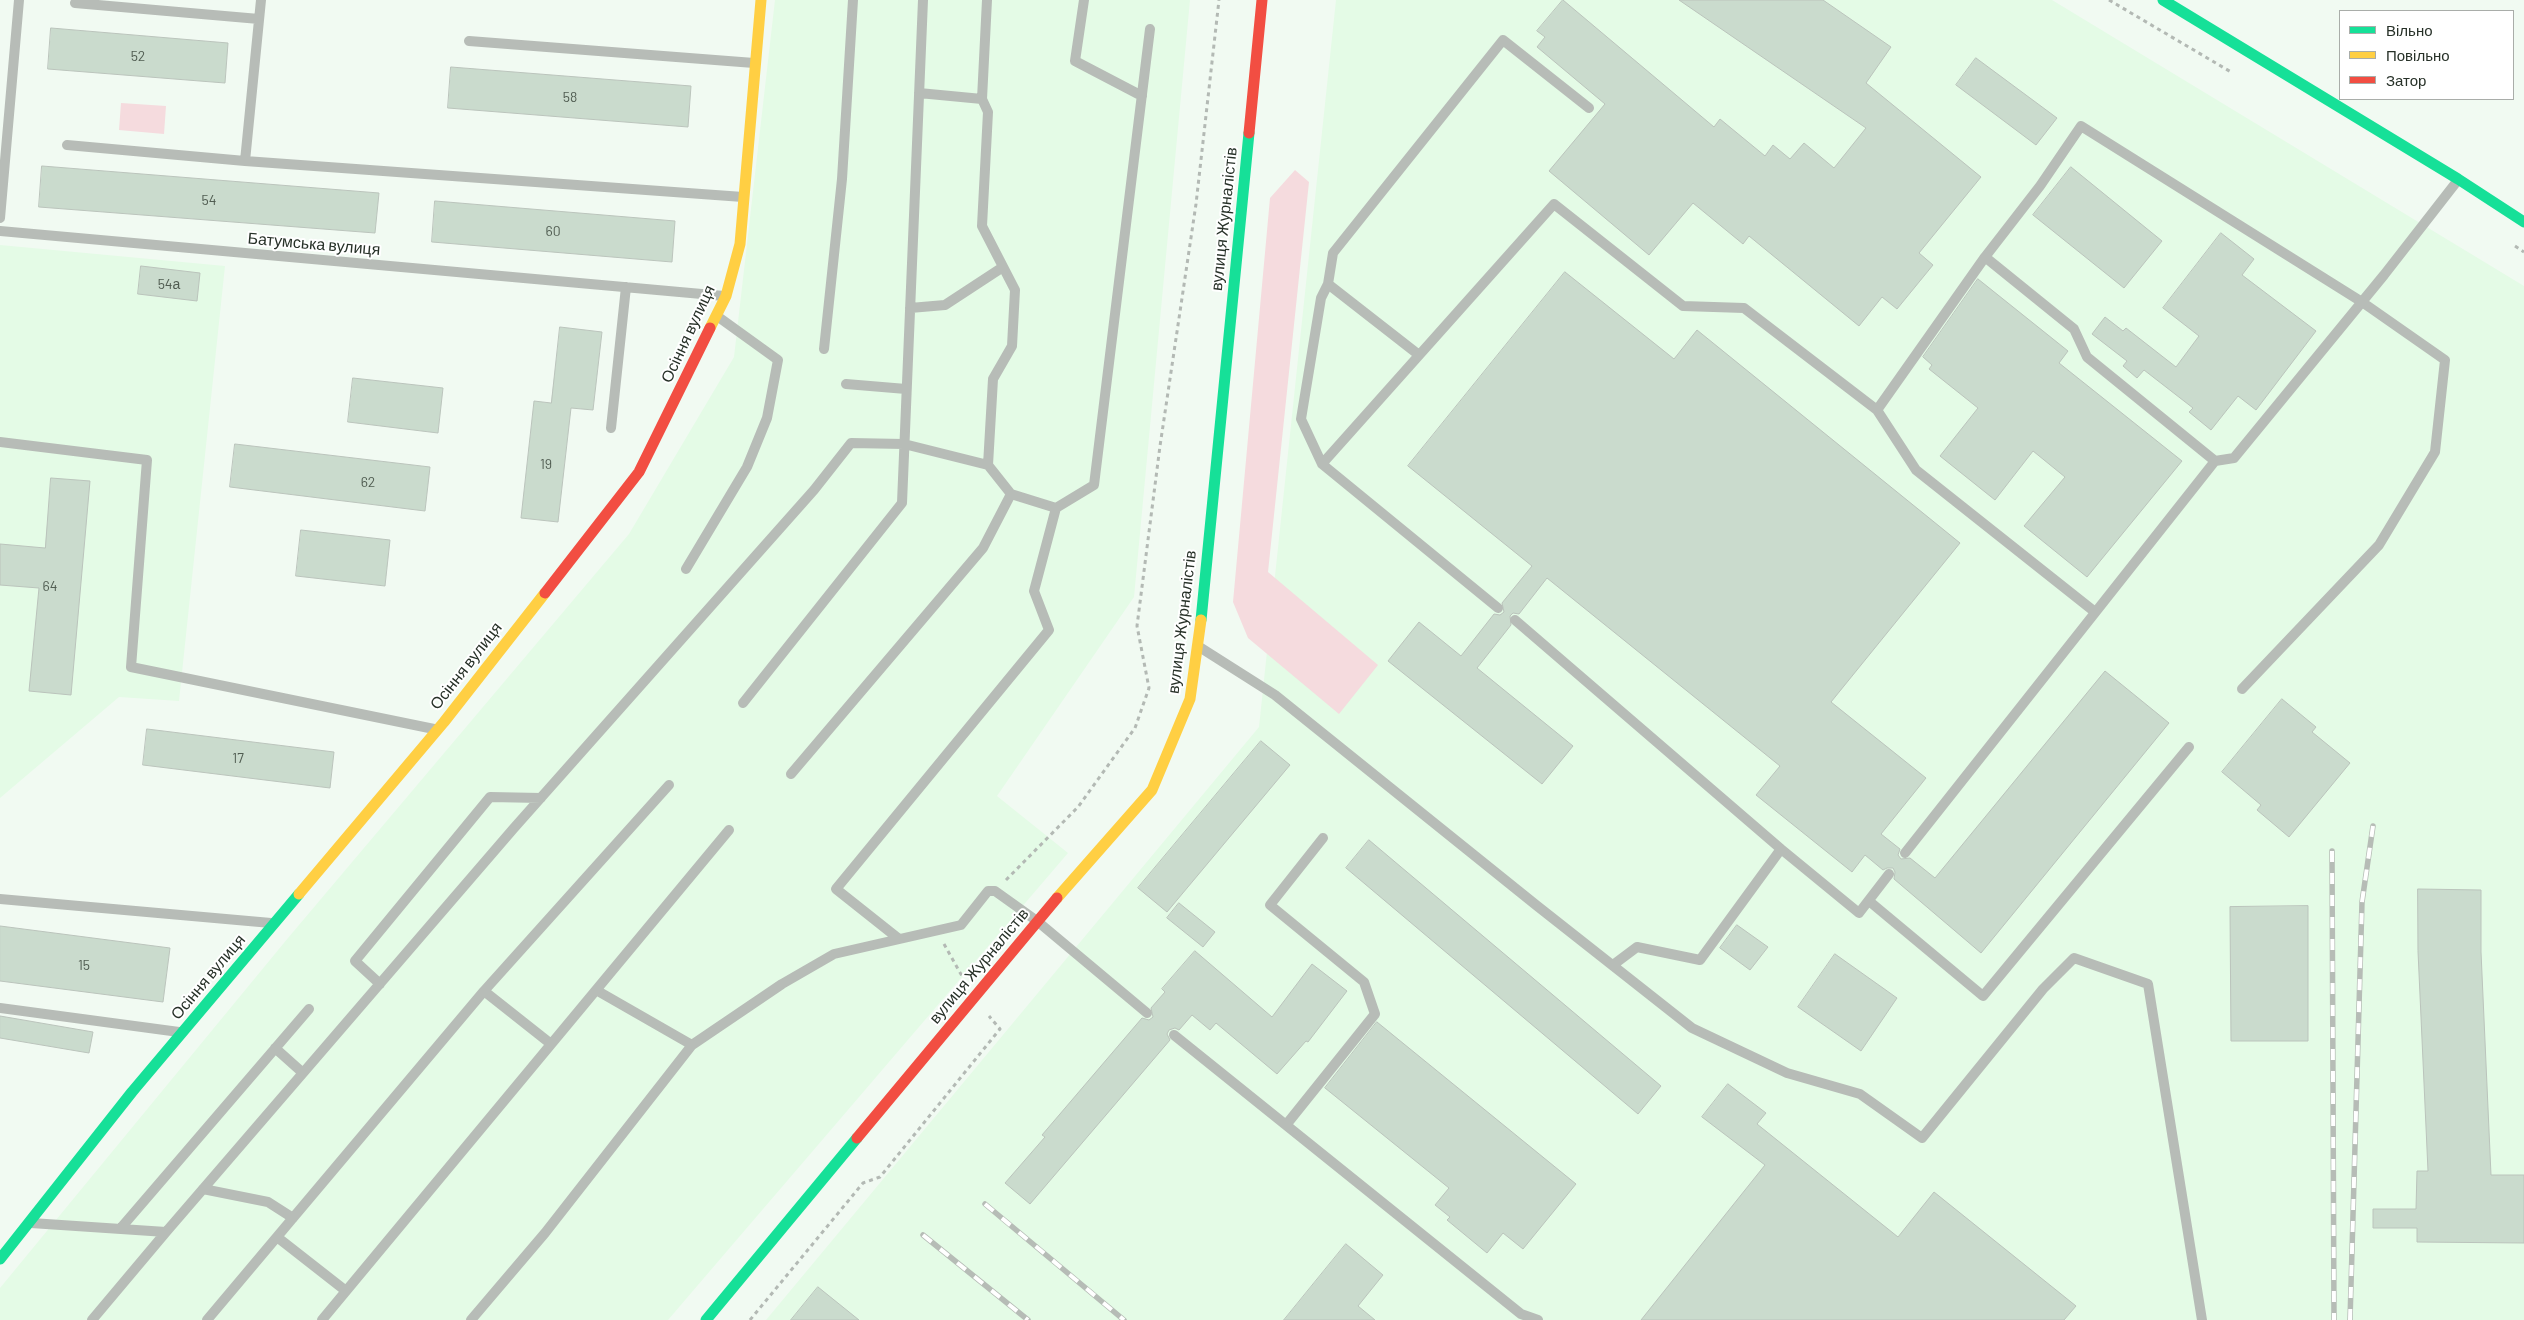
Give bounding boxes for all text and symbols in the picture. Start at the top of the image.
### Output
legend [2339,10,2514,100]
text: Вільно [2386,21,2433,39]
text: Повільно [2386,46,2450,64]
house number: 52 [131,48,145,64]
text: Затор [2386,71,2426,89]
house number: 58 [563,89,577,105]
street label: вулиця Журналістів [1207,146,1241,292]
house number: 54 [202,192,216,208]
house number: 60 [545,223,561,239]
street label: Батумська вулиця [247,229,381,259]
house number: 54а [158,276,180,292]
street label: Осіння вулиця [657,282,719,386]
house number: 19 [540,456,552,472]
house number: 62 [361,474,375,490]
street label: вулиця Журналістів [1164,549,1200,695]
house number: 64 [43,578,57,594]
street label: Осіння вулиця [426,619,506,713]
house number: 17 [232,750,244,766]
street label: вулиця Журналістів [925,905,1033,1027]
street label: Осіння вулиця [167,930,249,1024]
house number: 15 [78,957,90,973]

